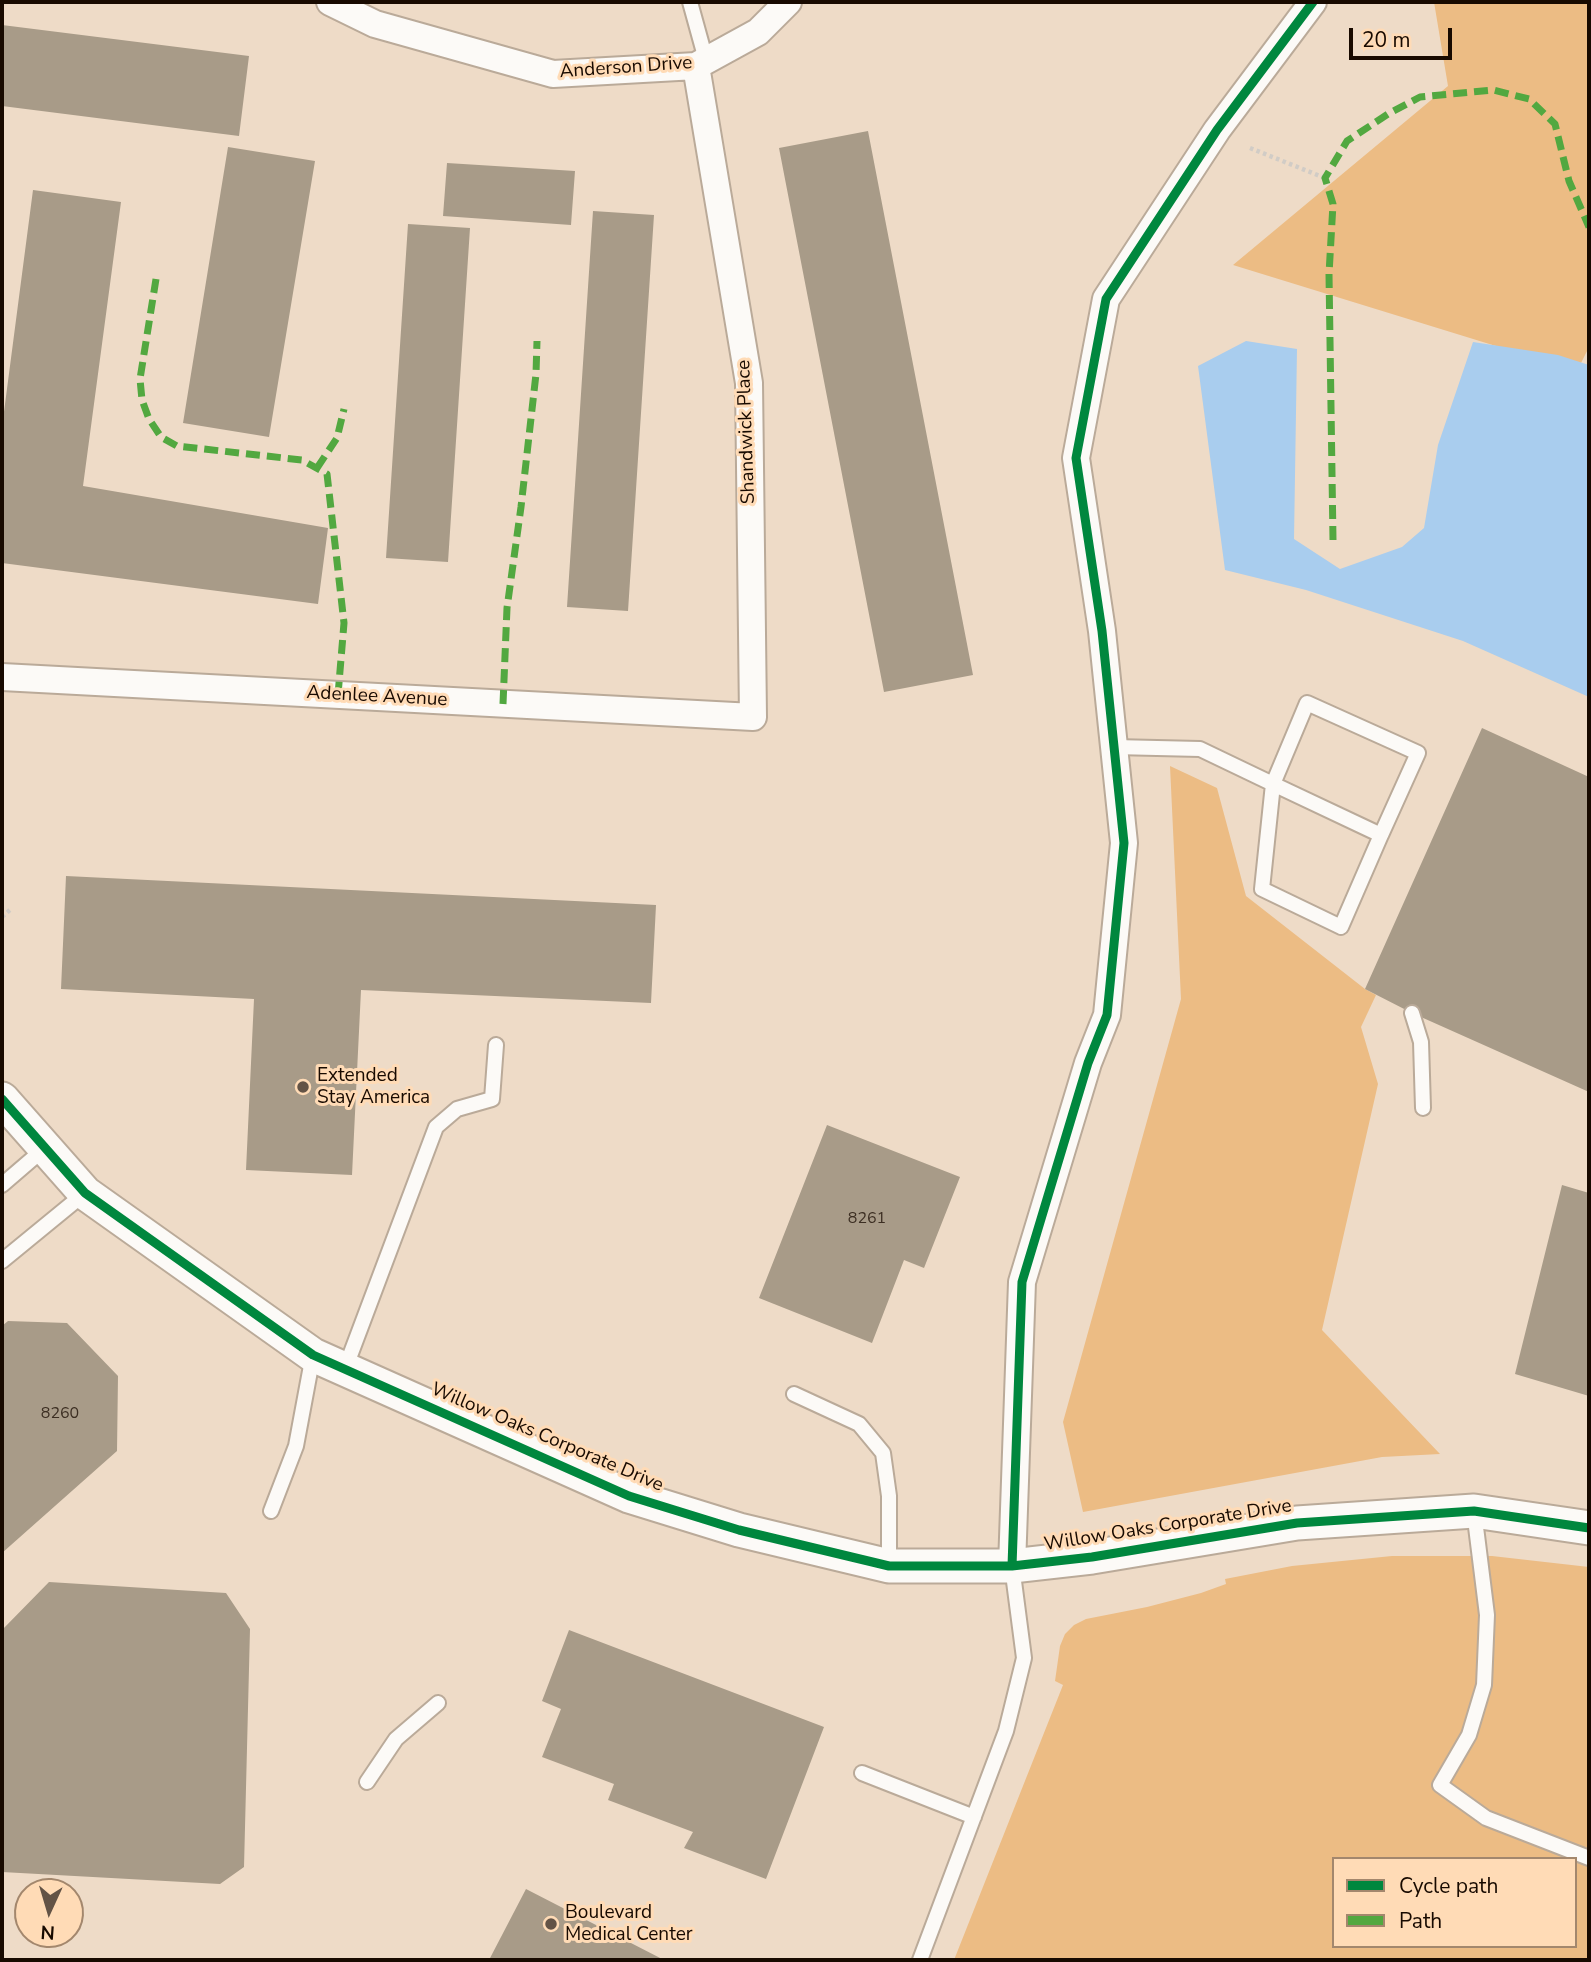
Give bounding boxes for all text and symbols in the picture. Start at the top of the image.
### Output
scale bar [1353,14,1456,58]
text: 20 m [1362,26,1411,54]
street label: Anderson Drive [559,52,693,84]
street label: Shandwick Place [733,359,761,505]
street label: Adenlee Avenue [306,682,448,712]
place label: Extended Stay America [317,1065,430,1109]
marker: Extended Stay America [295,1079,311,1095]
house number: 8261 [848,1209,886,1229]
street label: Willow Oaks Corporate Drive [427,1379,667,1497]
house number: 8260 [41,1404,79,1424]
street label: Willow Oaks Corporate Drive [1043,1495,1293,1557]
legend [1332,1857,1577,1948]
text: Cycle path [1399,1872,1498,1900]
north arrow [14,1878,84,1948]
place label: Boulevard Medical Center [565,1902,693,1946]
text: Path [1399,1907,1442,1935]
marker: Boulevard Medical Center [543,1916,559,1932]
text: N [40,1918,56,1945]

